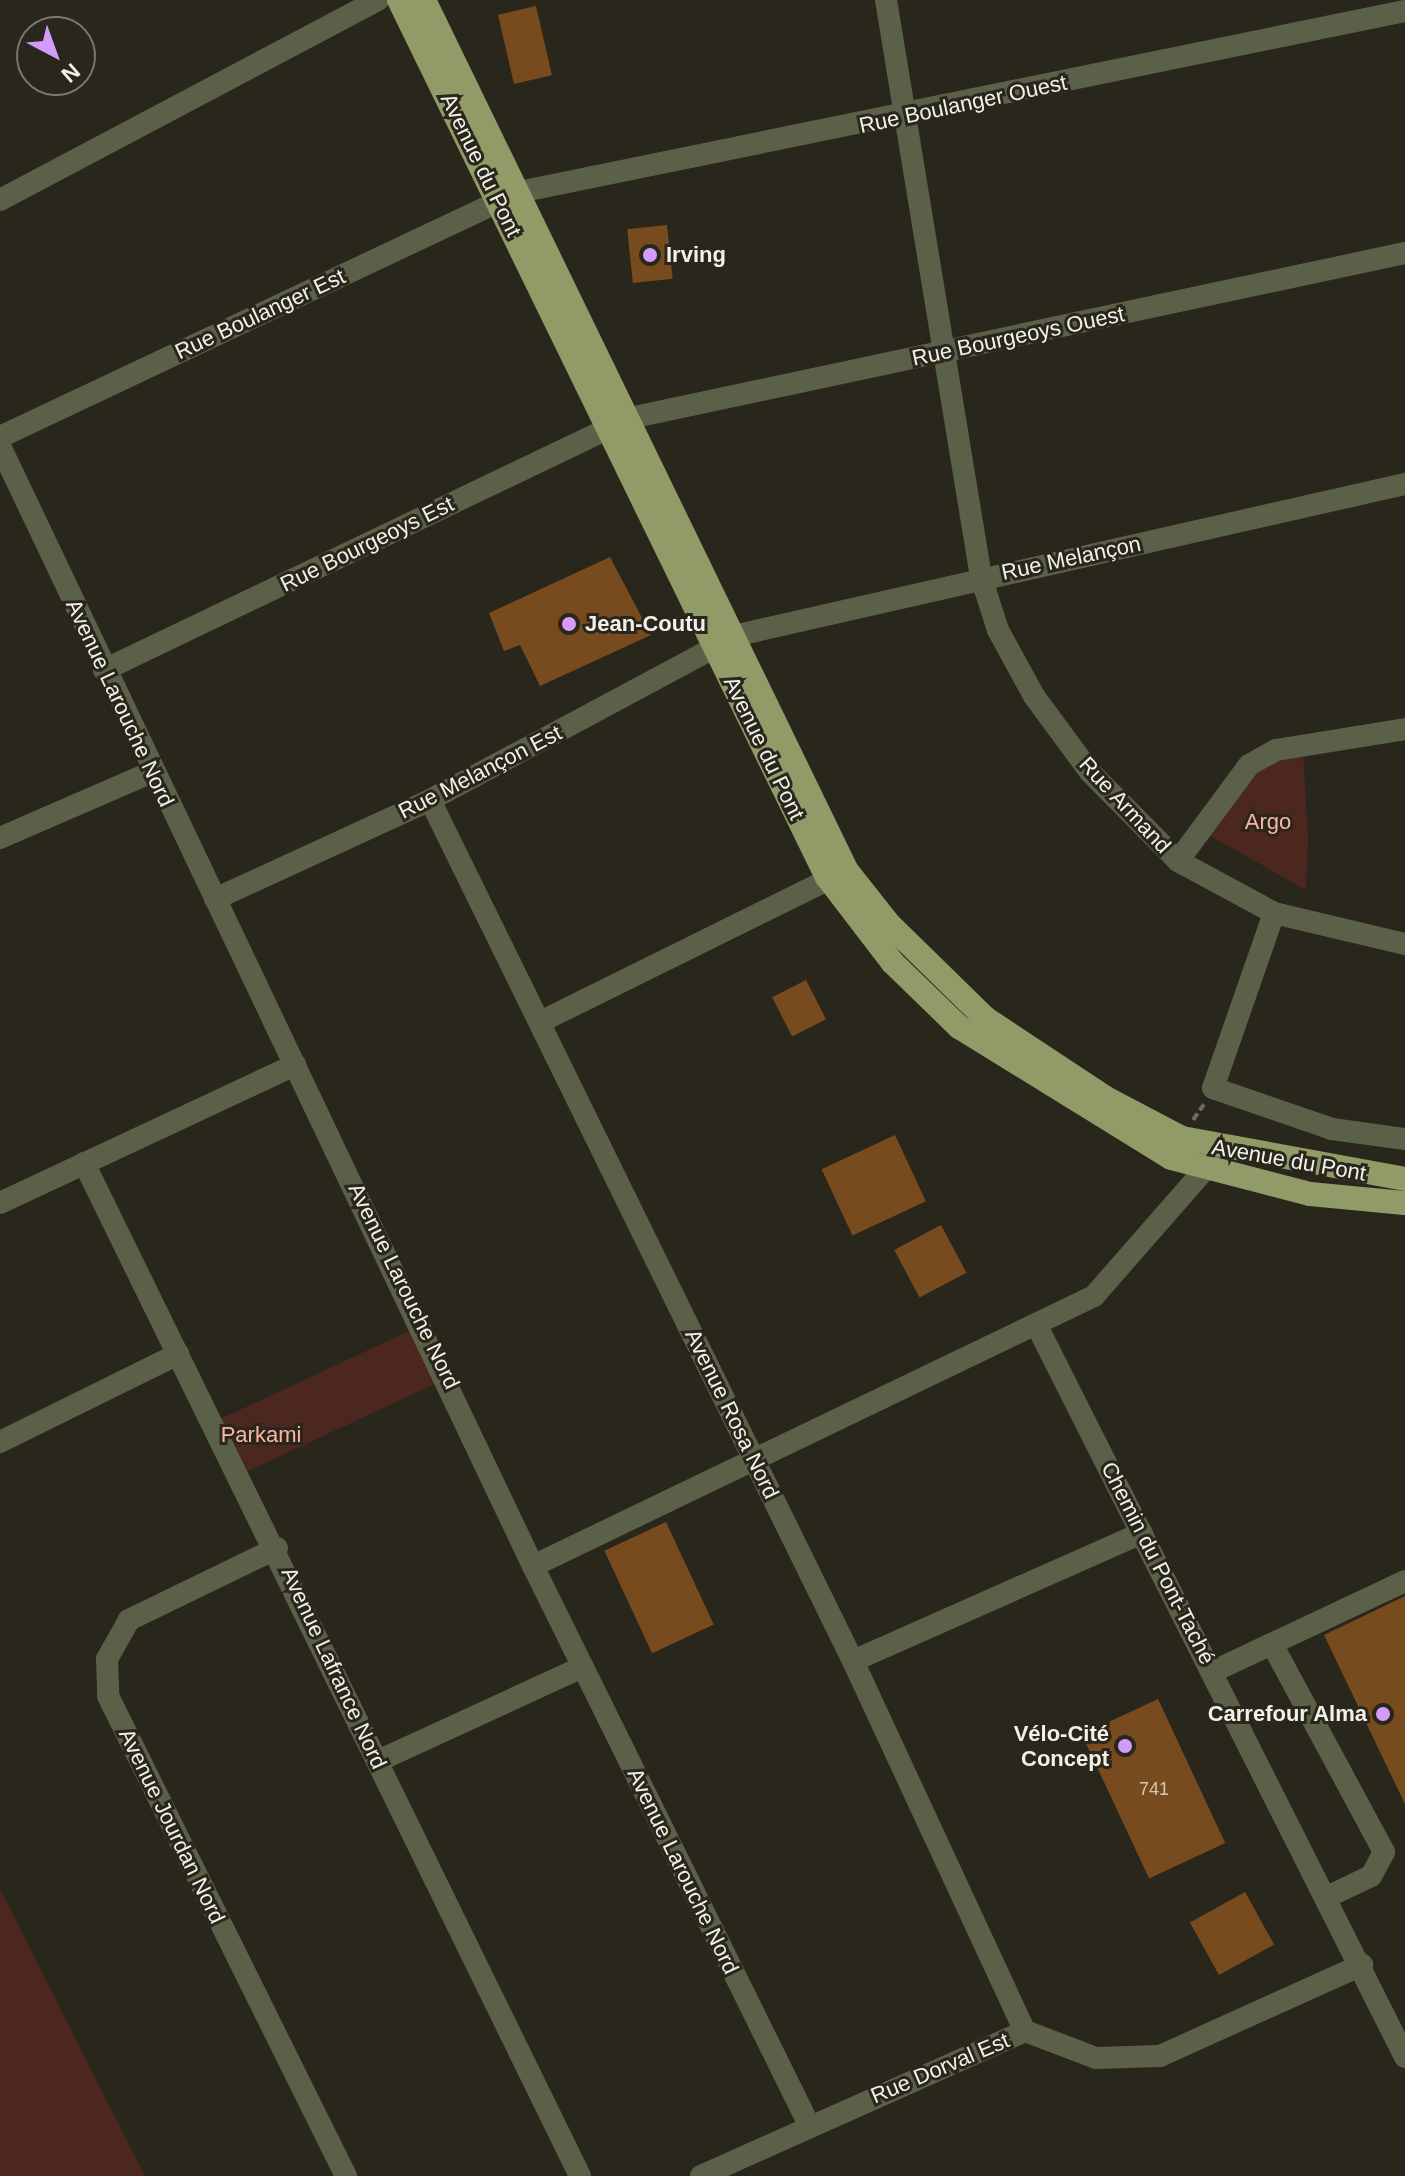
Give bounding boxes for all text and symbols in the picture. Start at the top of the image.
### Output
north arrow [16,16,96,96]
text: N [57,58,85,88]
street label: Rue Boulanger Ouest [857,69,1069,139]
street label: Avenue du Pont [435,89,527,241]
place label: Irving [666,242,726,268]
marker: Irving [641,246,659,264]
street label: Rue Boulanger Est [171,263,349,365]
street label: Rue Bourgeoys Ouest [909,301,1127,371]
street label: Rue Bourgeoys Est [276,491,458,597]
street label: Rue Melançon [999,530,1143,586]
street label: Avenue Larouche Nord [60,595,180,811]
place label: Jean-Coutu [585,611,706,637]
marker: Jean-Coutu [560,615,578,633]
street label: Avenue du Pont [718,672,810,824]
street label: Rue Melançon Est [394,719,566,825]
street label: Rue Armand [1073,751,1177,859]
park label: Argo [1245,809,1291,835]
street label: Avenue du Pont [1210,1133,1368,1187]
street label: Avenue Larouche Nord [343,1179,465,1393]
street label: Avenue Rosa Nord [679,1325,785,1503]
park label: Parkami [221,1422,301,1448]
street label: Chemin du Pont-Taché [1095,1457,1221,1669]
street label: Avenue Lafrance Nord [276,1563,392,1773]
place label: Carrefour Alma [1207,1701,1367,1727]
marker: Carrefour Alma [1374,1705,1392,1723]
place label: Vélo-Cité Concept [1014,1720,1109,1772]
street label: Avenue Jourdan Nord [113,1724,231,1928]
marker: Vélo-Cité Concept [1116,1737,1134,1755]
street label: Avenue Larouche Nord [622,1764,744,1978]
house number: 741 [1139,1778,1169,1800]
street label: Rue Dorval Est [867,2027,1013,2109]

